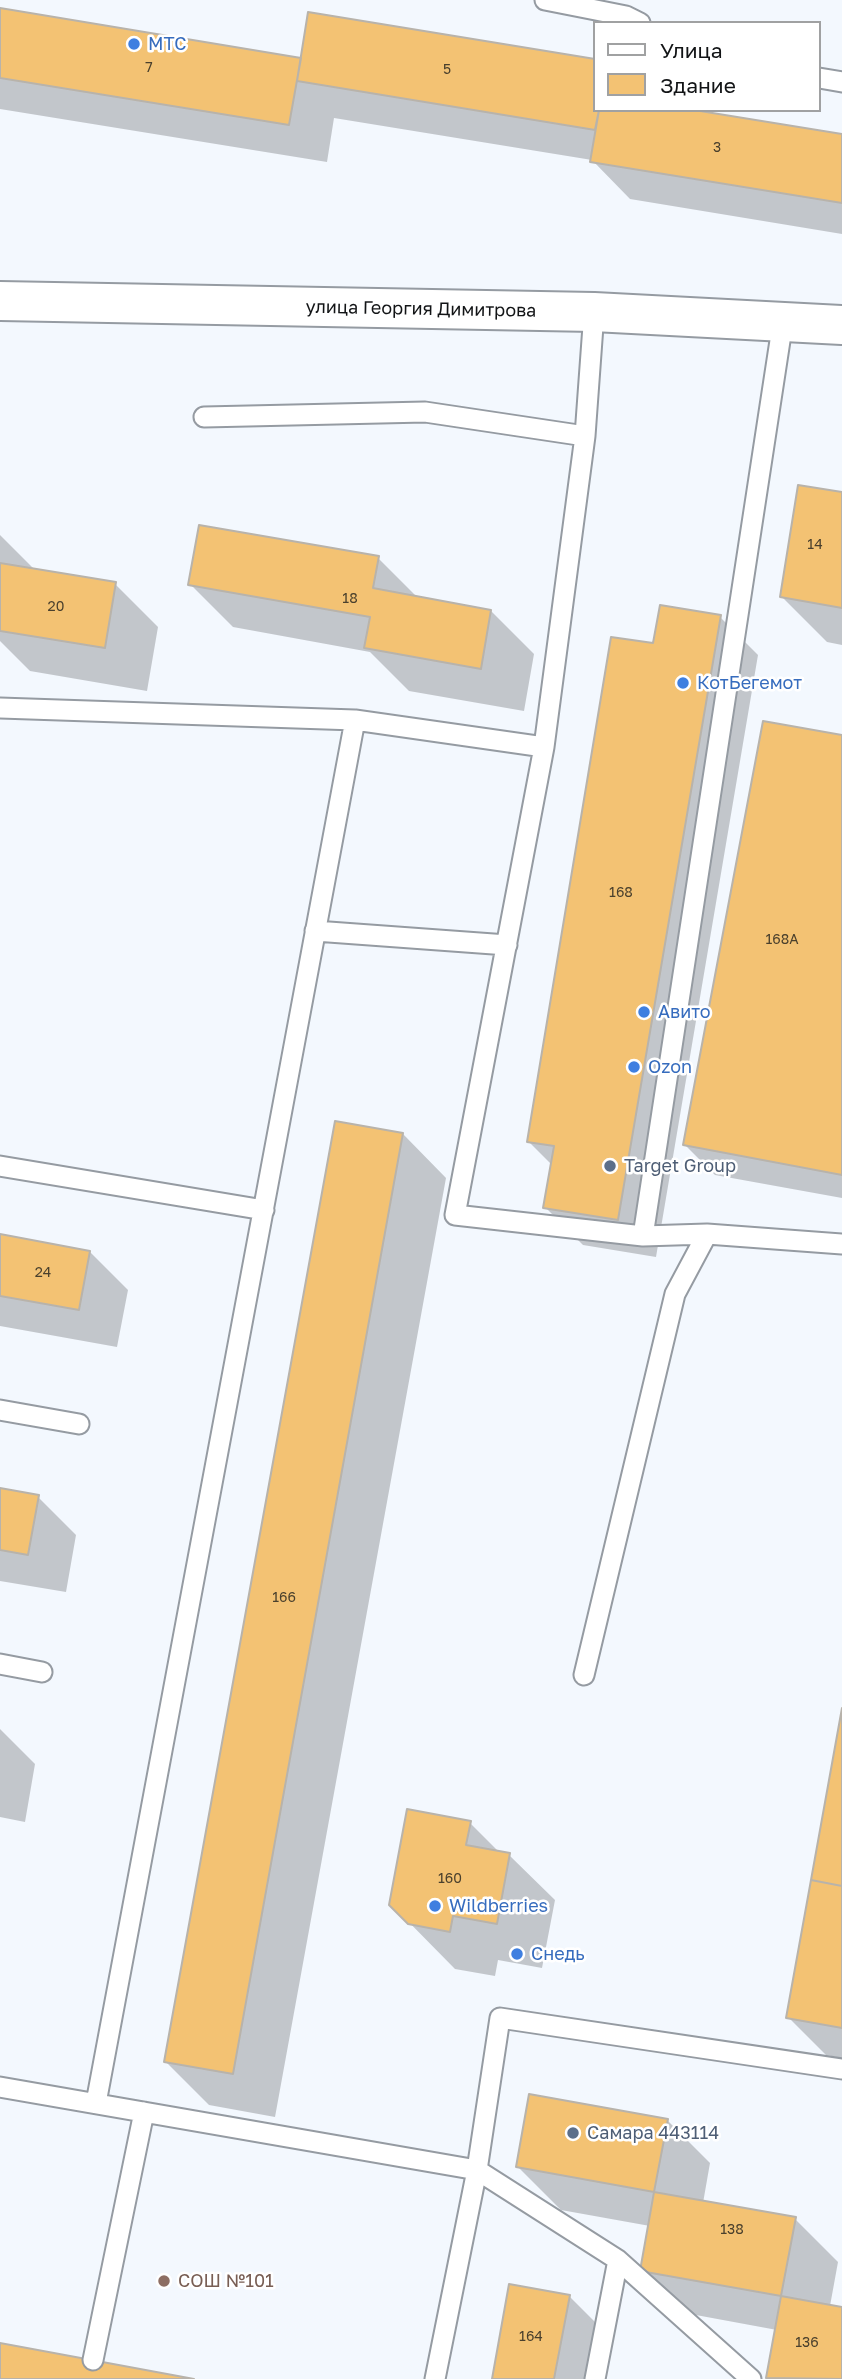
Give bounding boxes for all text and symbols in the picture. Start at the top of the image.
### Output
legend [594,21,821,112]
place label: МТС [148,33,187,55]
marker: МТС [126,36,142,52]
text: Улица [660,37,723,63]
house number: 7 [145,60,153,76]
house number: 5 [443,62,451,78]
text: Здание [660,72,736,98]
house number: 3 [713,140,721,156]
street label: улица Георгия Димитрова [305,296,537,322]
house number: 14 [807,537,823,553]
house number: 18 [342,591,358,607]
house number: 20 [48,599,64,615]
place label: КотБегемот [697,672,802,694]
marker: КотБегемот [675,675,691,691]
house number: 168 [609,885,633,901]
house number: 168А [765,932,799,948]
place label: Авито [658,1001,711,1023]
marker: Авито [636,1004,652,1020]
place label: Ozon [648,1056,692,1078]
marker: Ozon [626,1059,642,1075]
place label: Target Group [624,1155,736,1177]
marker: Target Group [602,1158,618,1174]
house number: 24 [35,1265,51,1281]
house number: 166 [272,1590,296,1606]
house number: 160 [438,1871,462,1887]
place label: Wildberries [449,1895,548,1917]
marker: Wildberries [427,1898,443,1914]
place label: Снедь [531,1943,585,1965]
marker: Снедь [509,1946,525,1962]
place label: Самара 443114 [587,2122,719,2144]
marker: Самара 443114 [565,2125,581,2141]
house number: 138 [720,2222,744,2238]
place label: СОШ №101 [178,2270,274,2292]
marker: СОШ №101 [156,2273,172,2289]
house number: 164 [519,2329,543,2345]
house number: 136 [795,2335,819,2351]

